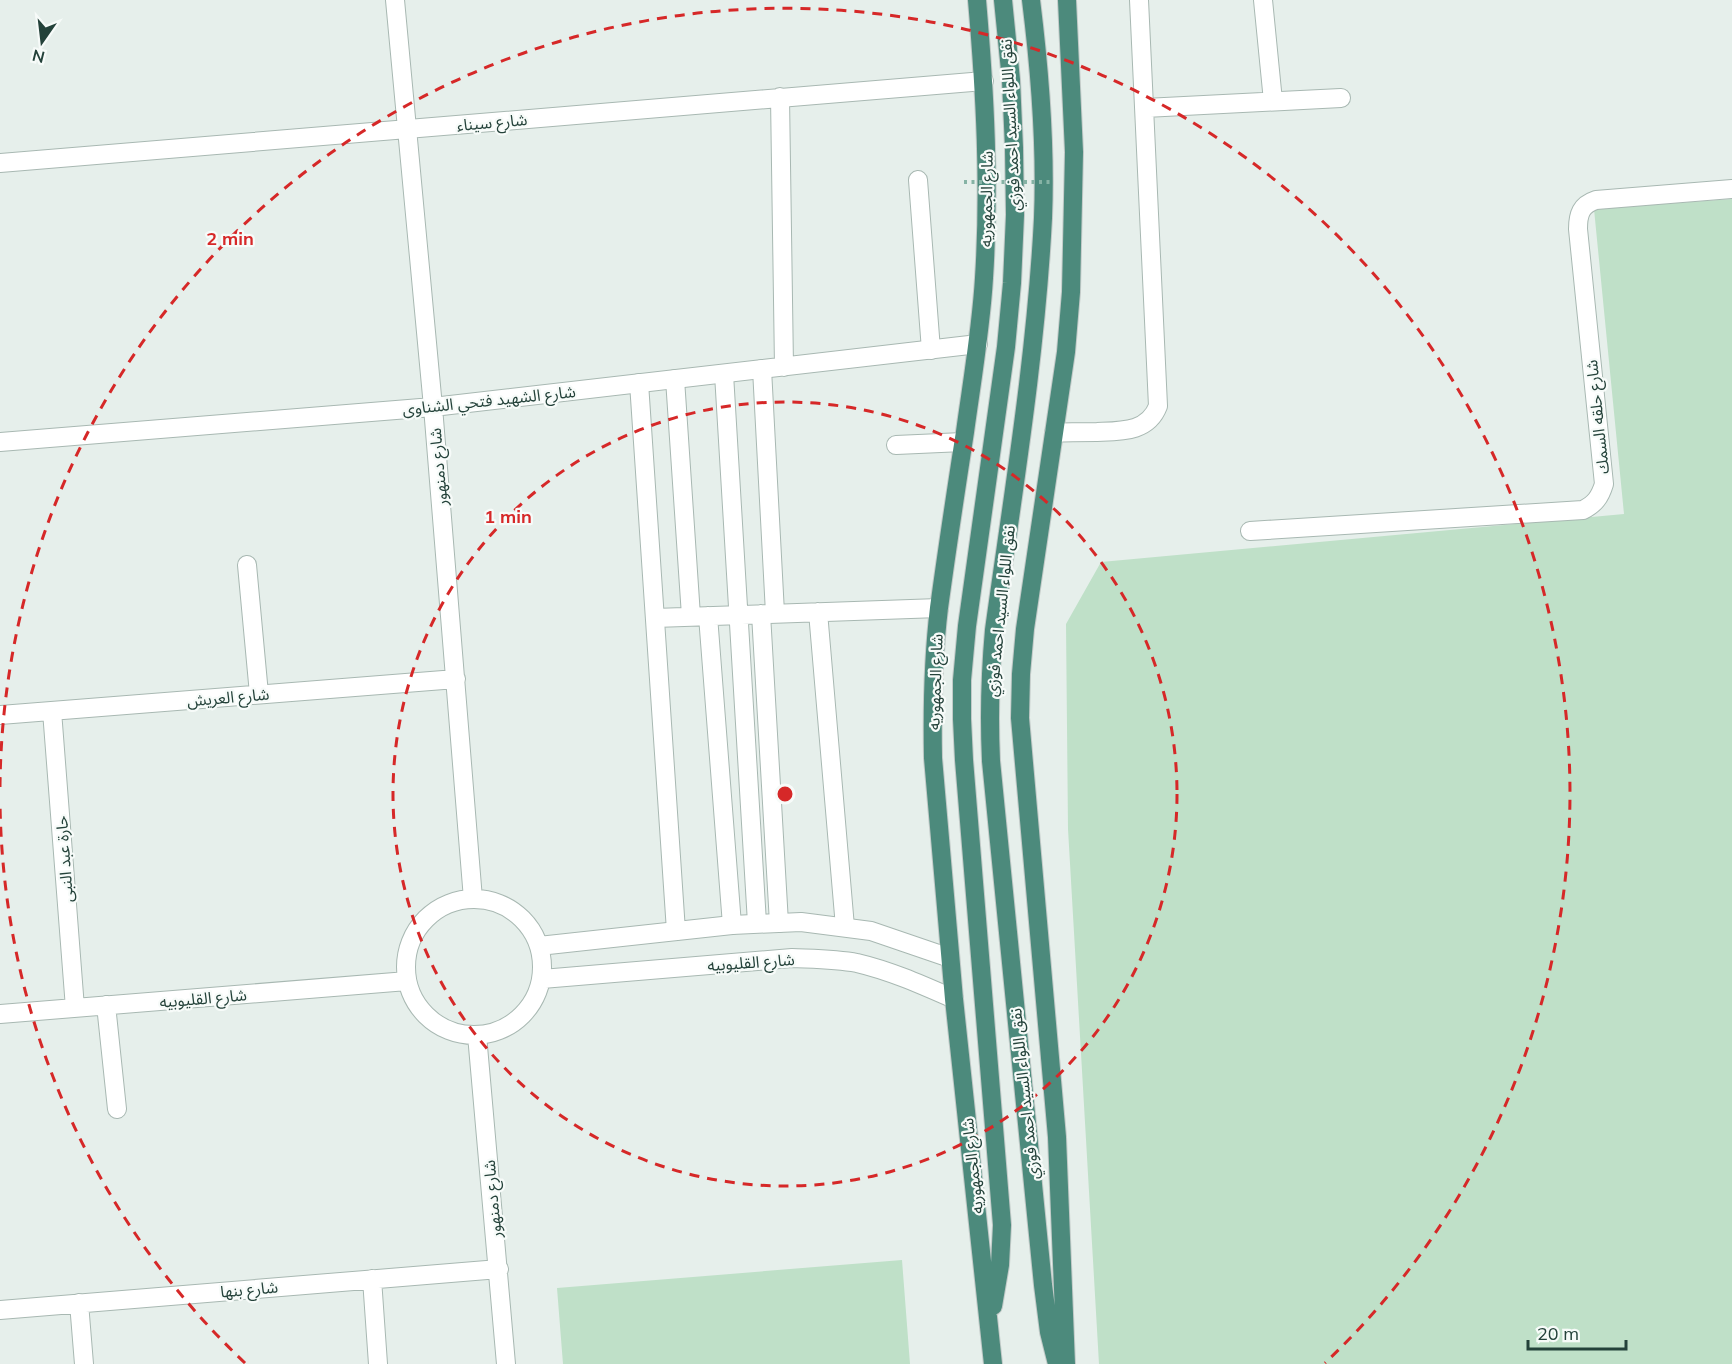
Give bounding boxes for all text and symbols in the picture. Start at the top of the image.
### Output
north arrow [12,12,72,72]
street label: نفق اللواء السيد احمد فوزي [996,38,1027,212]
text: N [30,45,47,68]
street label: شارع سيناء [456,109,528,138]
street label: شارع الجمهوريه [975,151,1000,247]
text: 2 min [206,227,254,250]
street label: شارع حلقه السمك [1581,358,1616,475]
street label: شارع الشهيد فتحي الشناوى [401,381,577,422]
street label: شارع دمنهور [425,427,454,508]
text: 1 min [484,505,532,528]
street label: نفق اللواء السيد احمد فوزي [981,524,1022,698]
street label: شارع الجمهوريه [923,633,950,731]
street label: شارع العريش [186,683,270,714]
centre of rings [775,784,795,804]
street label: حارة عبد النبى [51,815,77,903]
street label: شارع القليوبيه [707,949,796,978]
street label: شارع القليوبيه [158,984,248,1015]
street label: نفق اللواء السيد احمد فوزي [1005,1007,1046,1181]
street label: شارع الجمهوريه [957,1117,990,1215]
street label: شارع دمنهور [479,1159,508,1240]
street label: شارع بنها [219,1277,279,1304]
scale bar [1528,1313,1626,1351]
text: 20 m [1537,1322,1579,1345]

